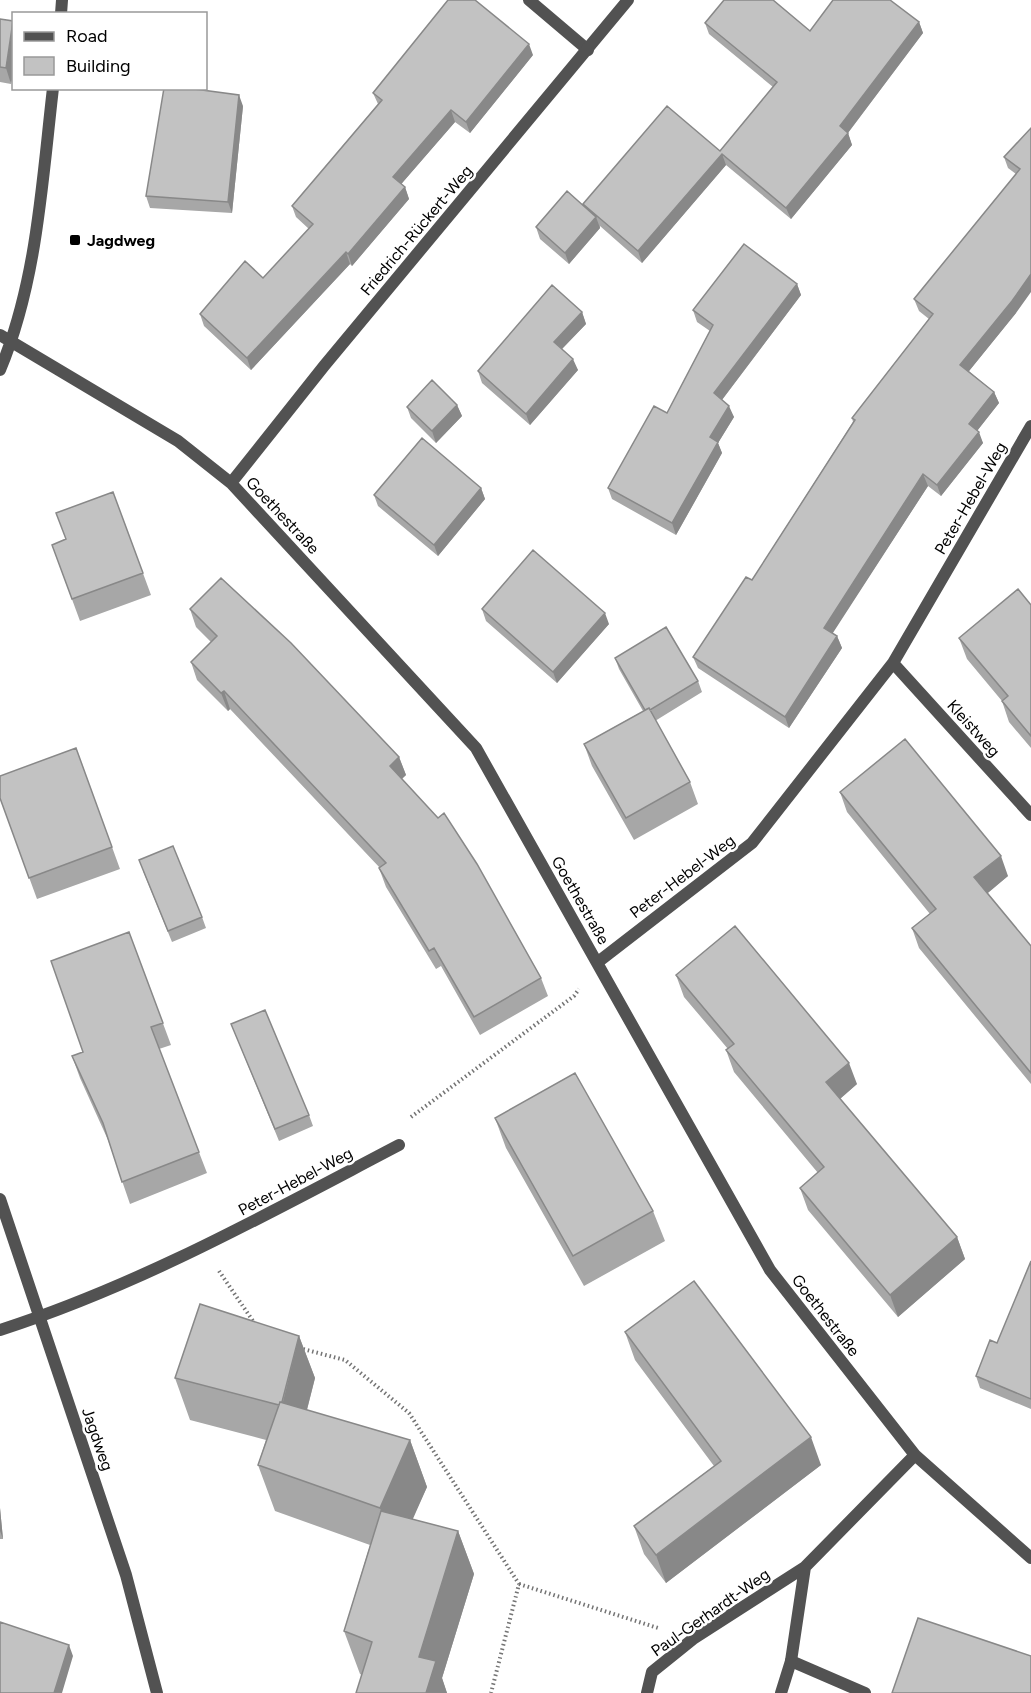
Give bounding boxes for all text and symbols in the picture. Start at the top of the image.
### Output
legend [12,12,207,90]
text: Road [66,25,107,47]
text: Building [66,55,131,77]
street label: Friedrich-Rückert-Weg [356,161,476,299]
place label: Jagdweg [87,231,155,250]
marker: Jagdweg [68,233,82,247]
street label: Peter-Hebel-Weg [931,439,1010,558]
street label: Goethestraße [242,473,323,558]
street label: Kleistweg [943,696,1004,761]
street label: Peter-Hebel-Weg [626,831,739,922]
street label: Goethestraße [548,853,614,948]
street label: Peter-Hebel-Weg [235,1143,356,1220]
street label: Goethestraße [788,1271,864,1360]
street label: Jagdweg [78,1405,117,1473]
street label: Paul-Gerhardt-Weg [647,1564,773,1660]

